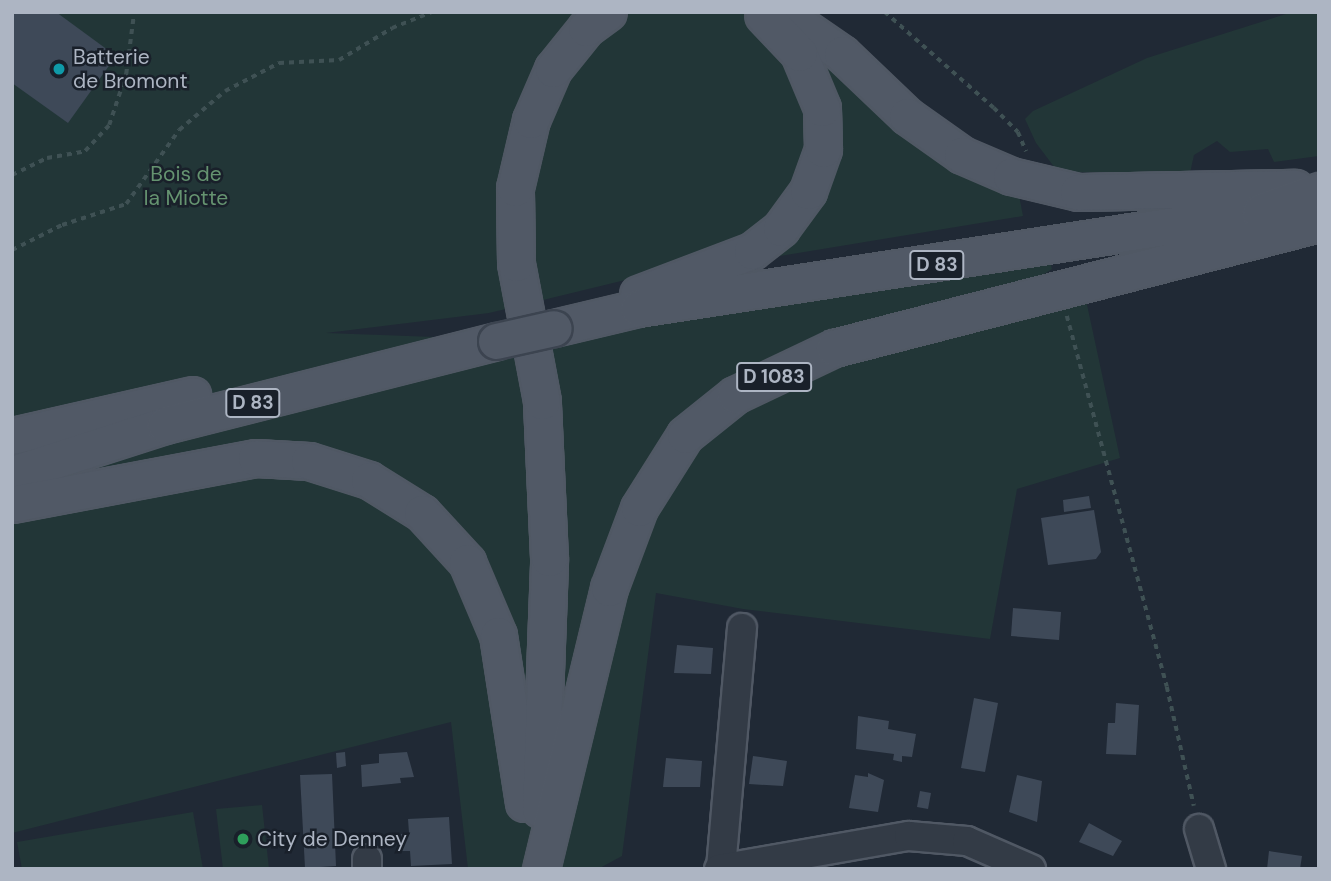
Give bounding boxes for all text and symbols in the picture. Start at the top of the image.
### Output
place label: Batterie de Bromont [73,44,188,94]
marker: Batterie de Bromont [51,61,67,77]
park label: Bois de la Miotte [144,161,228,211]
road number: D 83 [909,249,965,280]
road number: D 1083 [736,362,812,392]
road number: D 83 [225,388,281,418]
place label: City de Denney [257,826,407,852]
marker: City de Denney [235,831,251,847]

